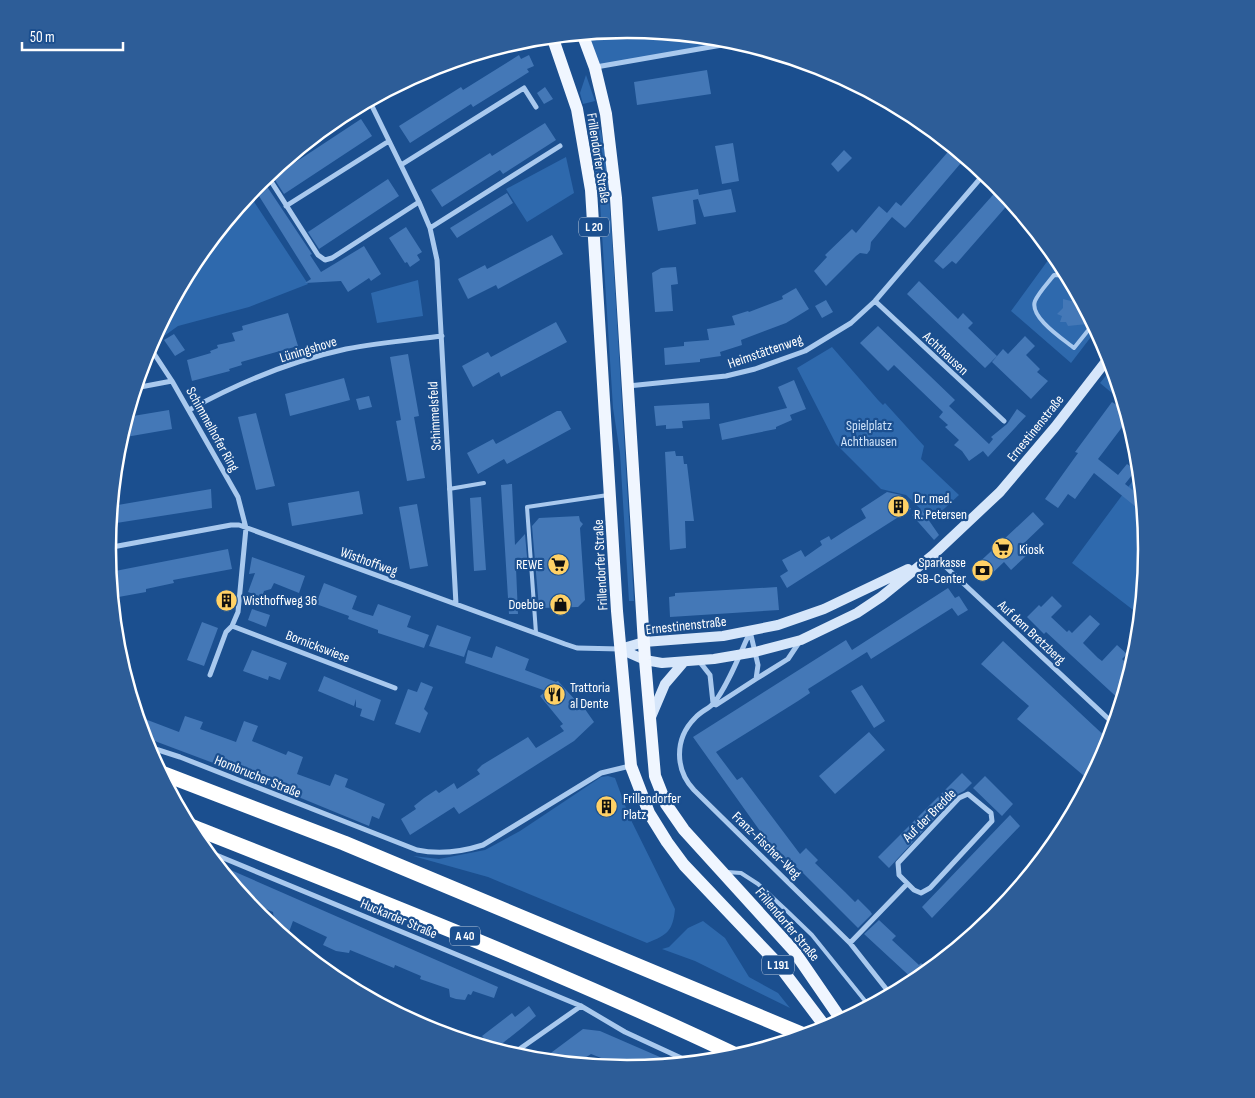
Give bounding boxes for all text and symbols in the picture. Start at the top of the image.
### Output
scale bar [22,20,124,52]
text: 50 m [30,28,55,47]
street label: Frillendorfer Straße [583,112,614,204]
road number: L 20 [579,218,609,236]
street label: Achthausen [919,327,972,379]
street label: Heimstättenweg [726,331,805,372]
street label: Lüningshove [278,333,339,366]
street label: Schimmelsfeld [424,381,445,451]
street label: Schimmelhofer Ring [182,384,243,475]
street label: Ernestinenstraße [1003,392,1067,465]
park label: Spielplatz Achthausen [840,417,897,450]
place label: Dr. med. R. Petersen [914,490,967,523]
building icon: Dr. med. R. Petersen [886,494,910,518]
street label: Frillendorfer Straße [590,519,611,611]
supermarket icon: Kiosk [991,537,1015,561]
place label: Kiosk [1019,541,1045,558]
street label: Wisthoffweg [338,543,400,580]
supermarket icon: REWE [547,552,571,576]
place label: Sparkasse SB-Center [916,554,966,587]
place label: REWE [516,556,543,573]
bank icon: Sparkasse SB-Center [970,558,994,582]
building icon: Wisthoffweg 36 [215,588,239,612]
place label: Wisthoffweg 36 [243,592,317,609]
shop icon: Doebbe [548,592,572,616]
place label: Doebbe [508,596,544,613]
street label: Auf dem Bretzberg [994,596,1069,668]
street label: Ernestinenstraße [645,613,727,638]
street label: Bornickswiese [283,626,352,666]
place label: Trattoria al Dente [570,679,610,712]
restaurant icon: Trattoria al Dente [542,683,566,707]
street label: Hombrucher Straße [212,751,304,802]
street label: Auf der Bredde [898,785,960,846]
place label: Frillendorfer Platz [623,790,681,823]
building icon: Frillendorfer Platz [595,794,619,818]
street label: Franz-Fischer-Weg [728,808,805,883]
street label: Frillendorfer Straße [752,884,823,965]
street label: Huckarder Straße [358,895,440,942]
road number: A 40 [450,926,480,946]
road number: L 191 [762,956,794,974]

